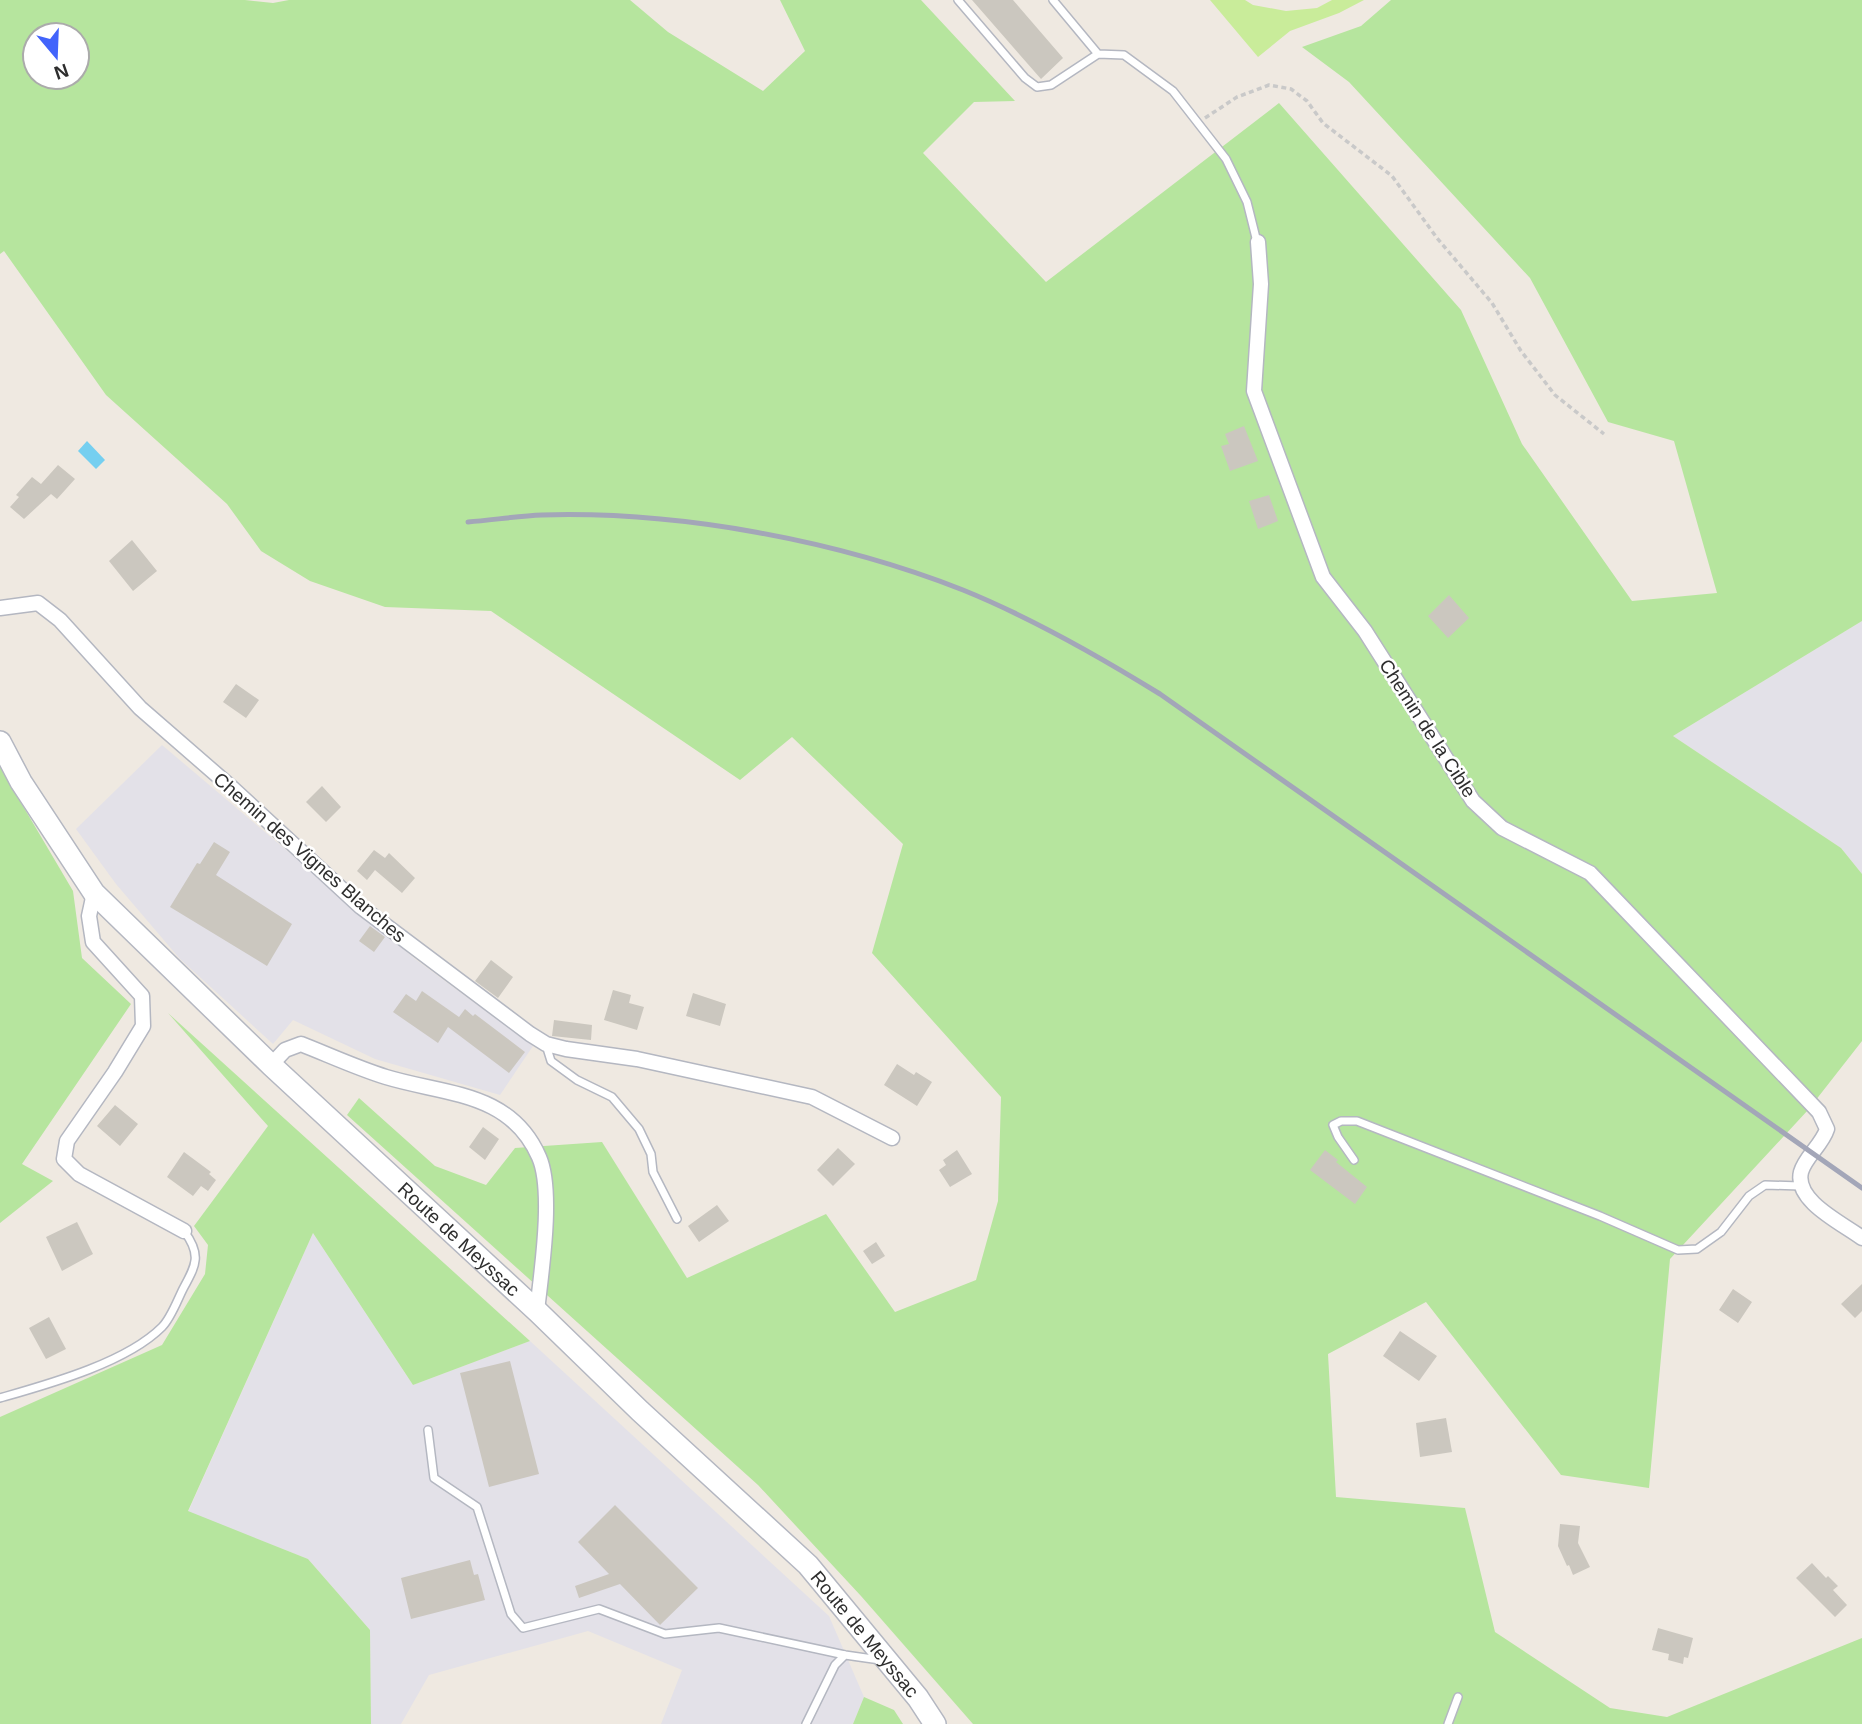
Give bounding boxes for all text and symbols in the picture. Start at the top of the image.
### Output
north arrow [21,21,91,91]
text: N [51,59,71,84]
street label: Chemin de la Cible [1375,655,1480,801]
street label: Chemin des Vignes Blanches [209,768,410,947]
street label: Route de Meyssac [394,1178,524,1300]
street label: Route de Meyssac [806,1567,923,1702]

